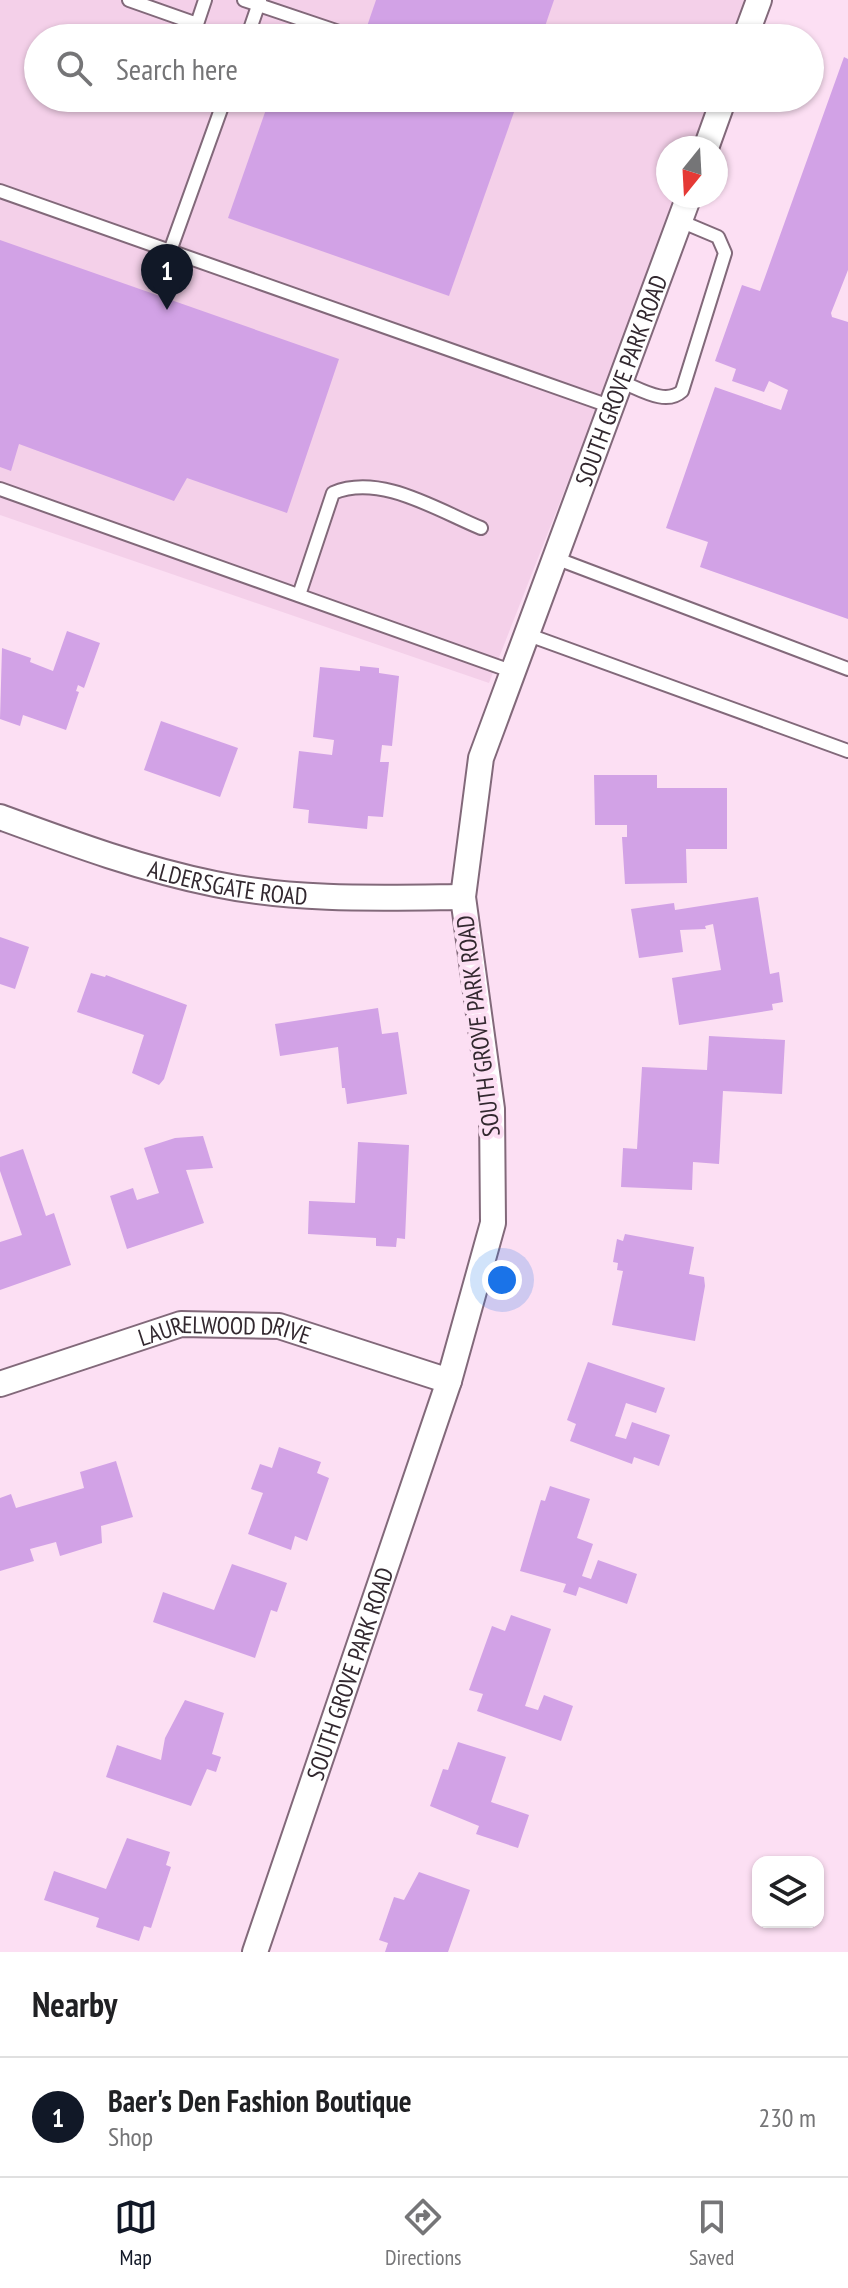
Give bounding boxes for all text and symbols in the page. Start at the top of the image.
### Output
search box [24,24,824,112]
icon: search [52,46,96,90]
text: Search here [116,49,238,88]
north arrow [656,136,728,208]
pin: 1 [141,244,193,310]
street label: SOUTH GROVE PARK ROAD [568,270,674,490]
street label: ALDERSGATE ROAD [145,853,309,911]
street label: SOUTH GROVE PARK ROAD [449,914,507,1138]
your location [482,1260,522,1300]
street label: LAURELWOOD DRIVE [134,1309,315,1353]
street label: SOUTH GROVE PARK ROAD [299,1563,400,1784]
map controls [752,1856,824,1928]
button: layers [752,1856,824,1928]
text: Nearby [32,1982,117,2026]
text: Baer's Den Fashion Boutique [108,2081,412,2120]
text: 1 [52,2101,64,2134]
text: 230 m [758,2101,816,2134]
text: Shop [108,2120,153,2153]
tab: Map [114,2195,158,2271]
tab: Directions [385,2195,462,2271]
tab: Saved [689,2195,734,2271]

